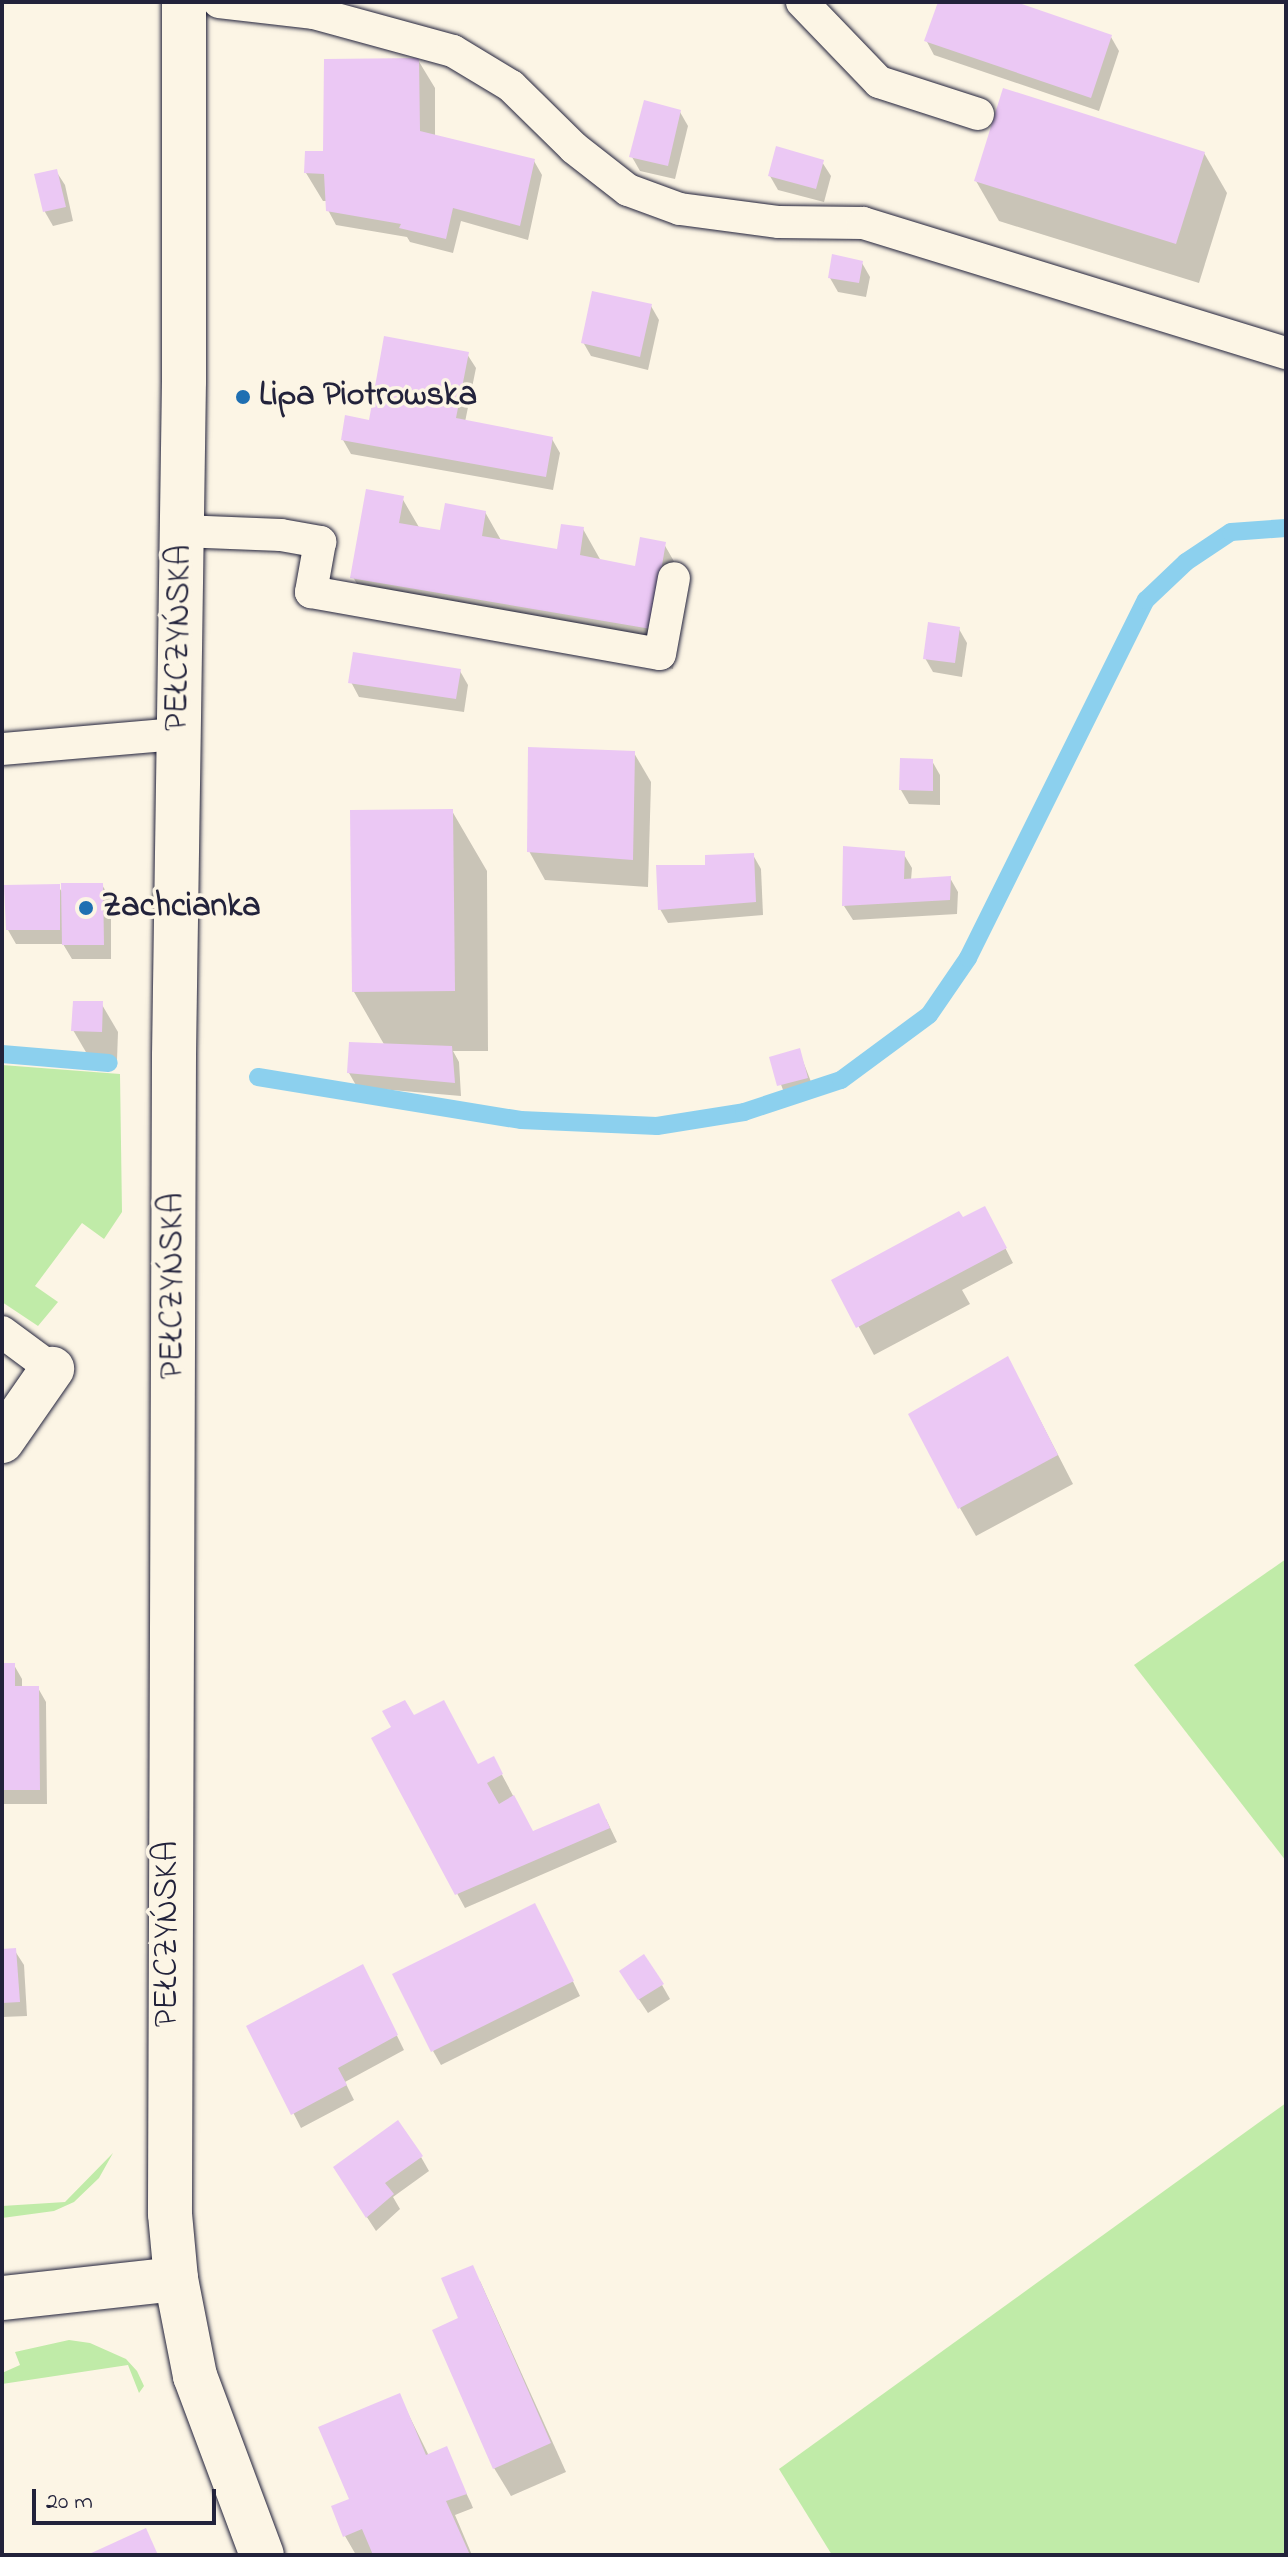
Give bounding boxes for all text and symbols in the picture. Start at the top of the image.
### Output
place label: Lipa Piotrowska [259,377,477,417]
marker: Lipa Piotrowska [234,388,252,406]
street label: PEŁCZYŃSKA [158,544,202,732]
place label: Zachcianka [102,888,261,928]
marker: Zachcianka [77,899,95,917]
street label: PEŁCZYŃSKA [154,1193,194,1379]
street label: PEŁCZYŃSKA [149,1841,189,2027]
scale bar [36,2473,220,2523]
text: 20 m [46,2485,93,2520]

